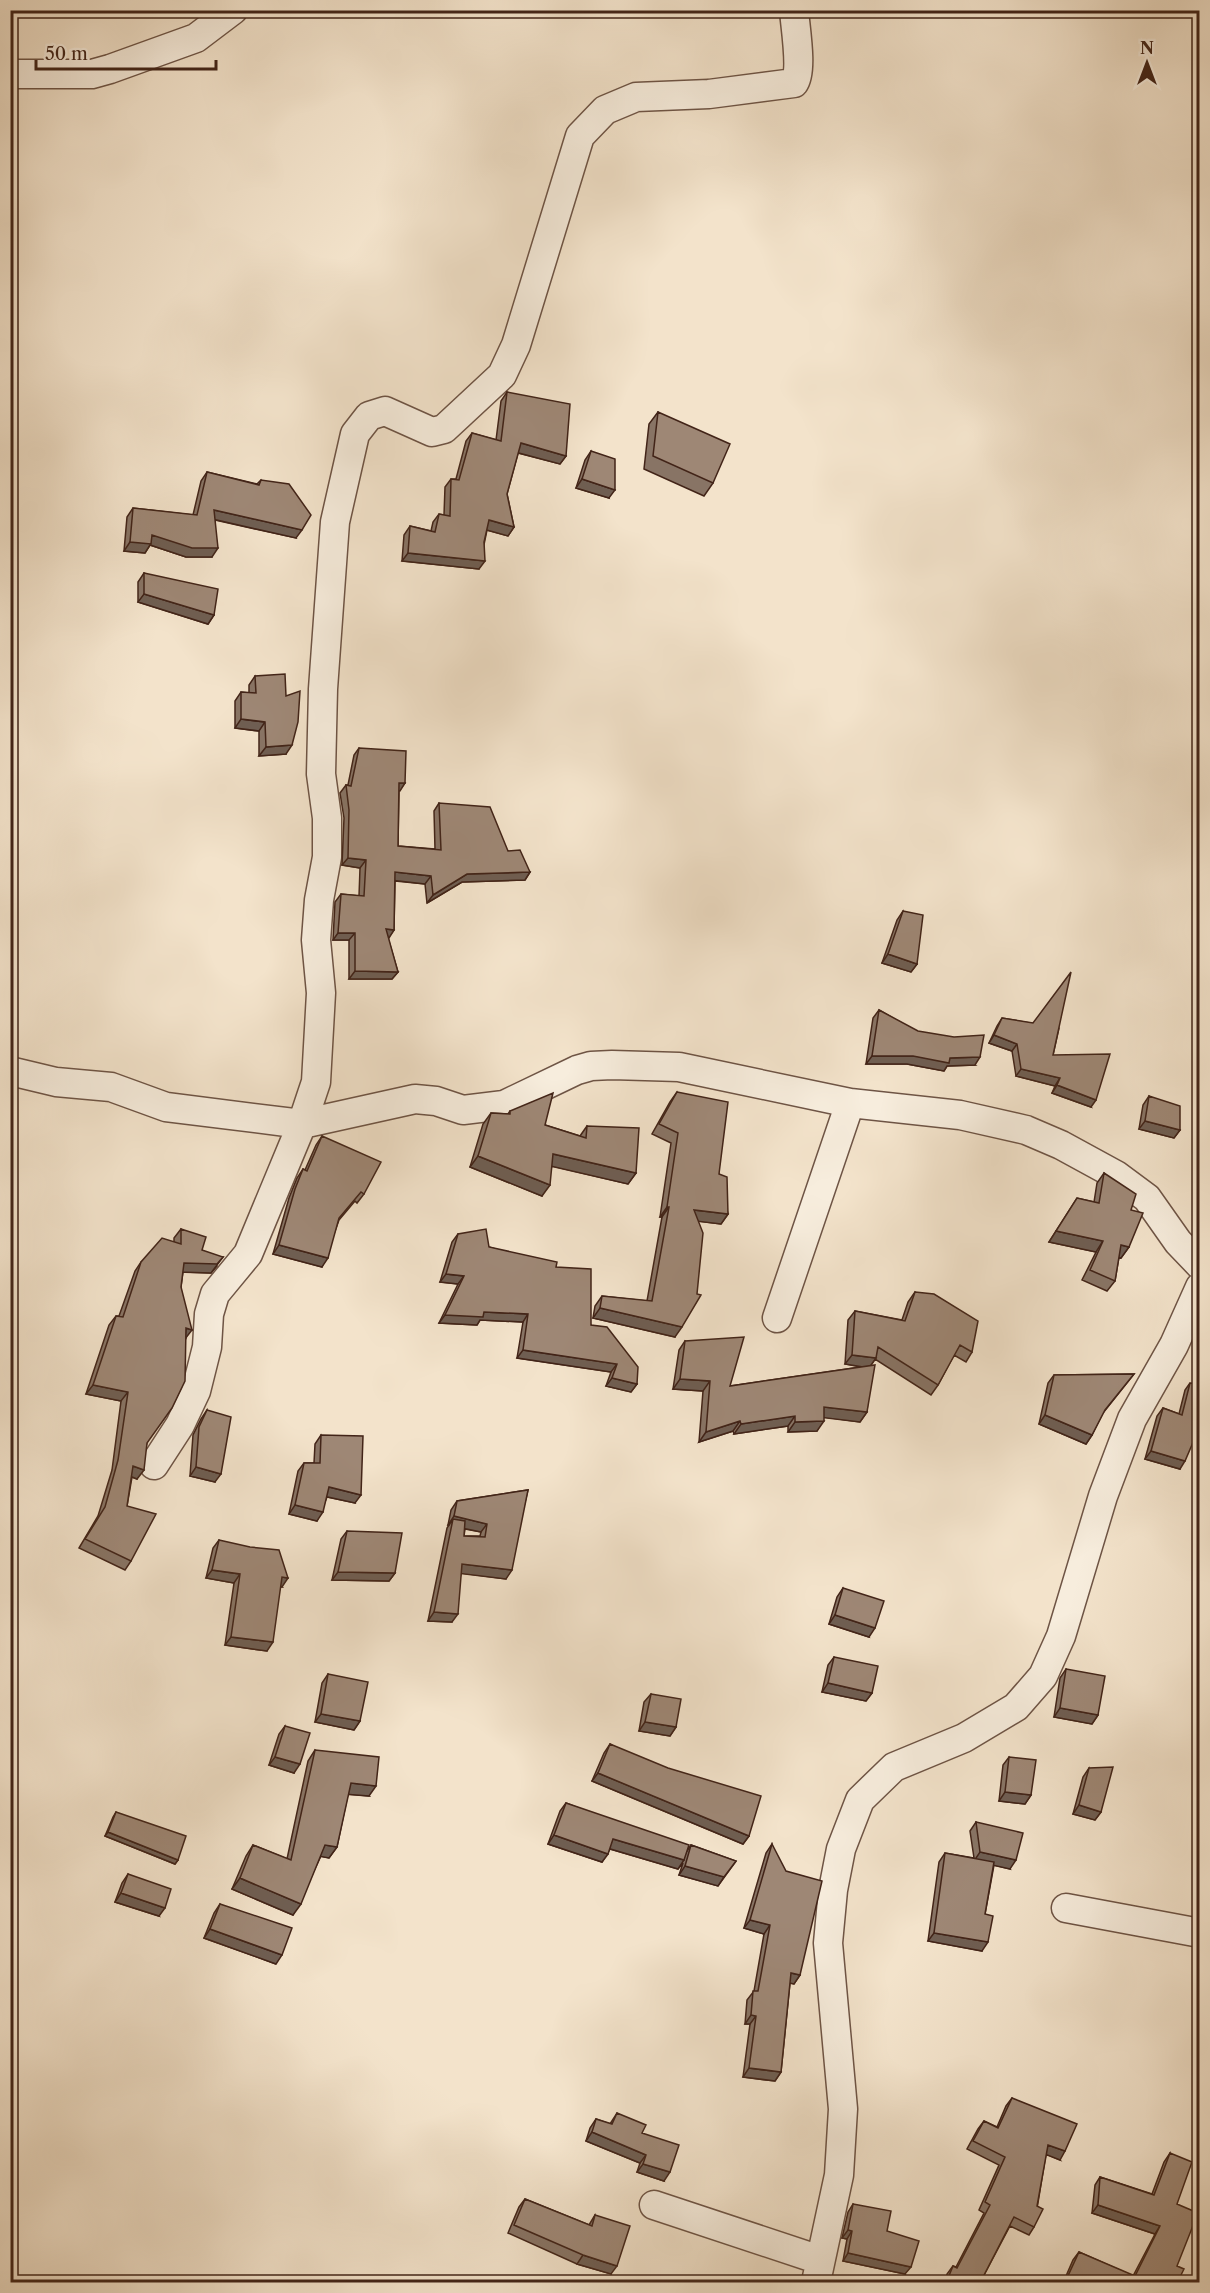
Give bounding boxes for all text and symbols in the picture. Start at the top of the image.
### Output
scale bar [36,33,216,71]
north arrow [1117,33,1177,93]
text: N [1140,38,1154,58]
text: 50 m [45,43,88,65]

